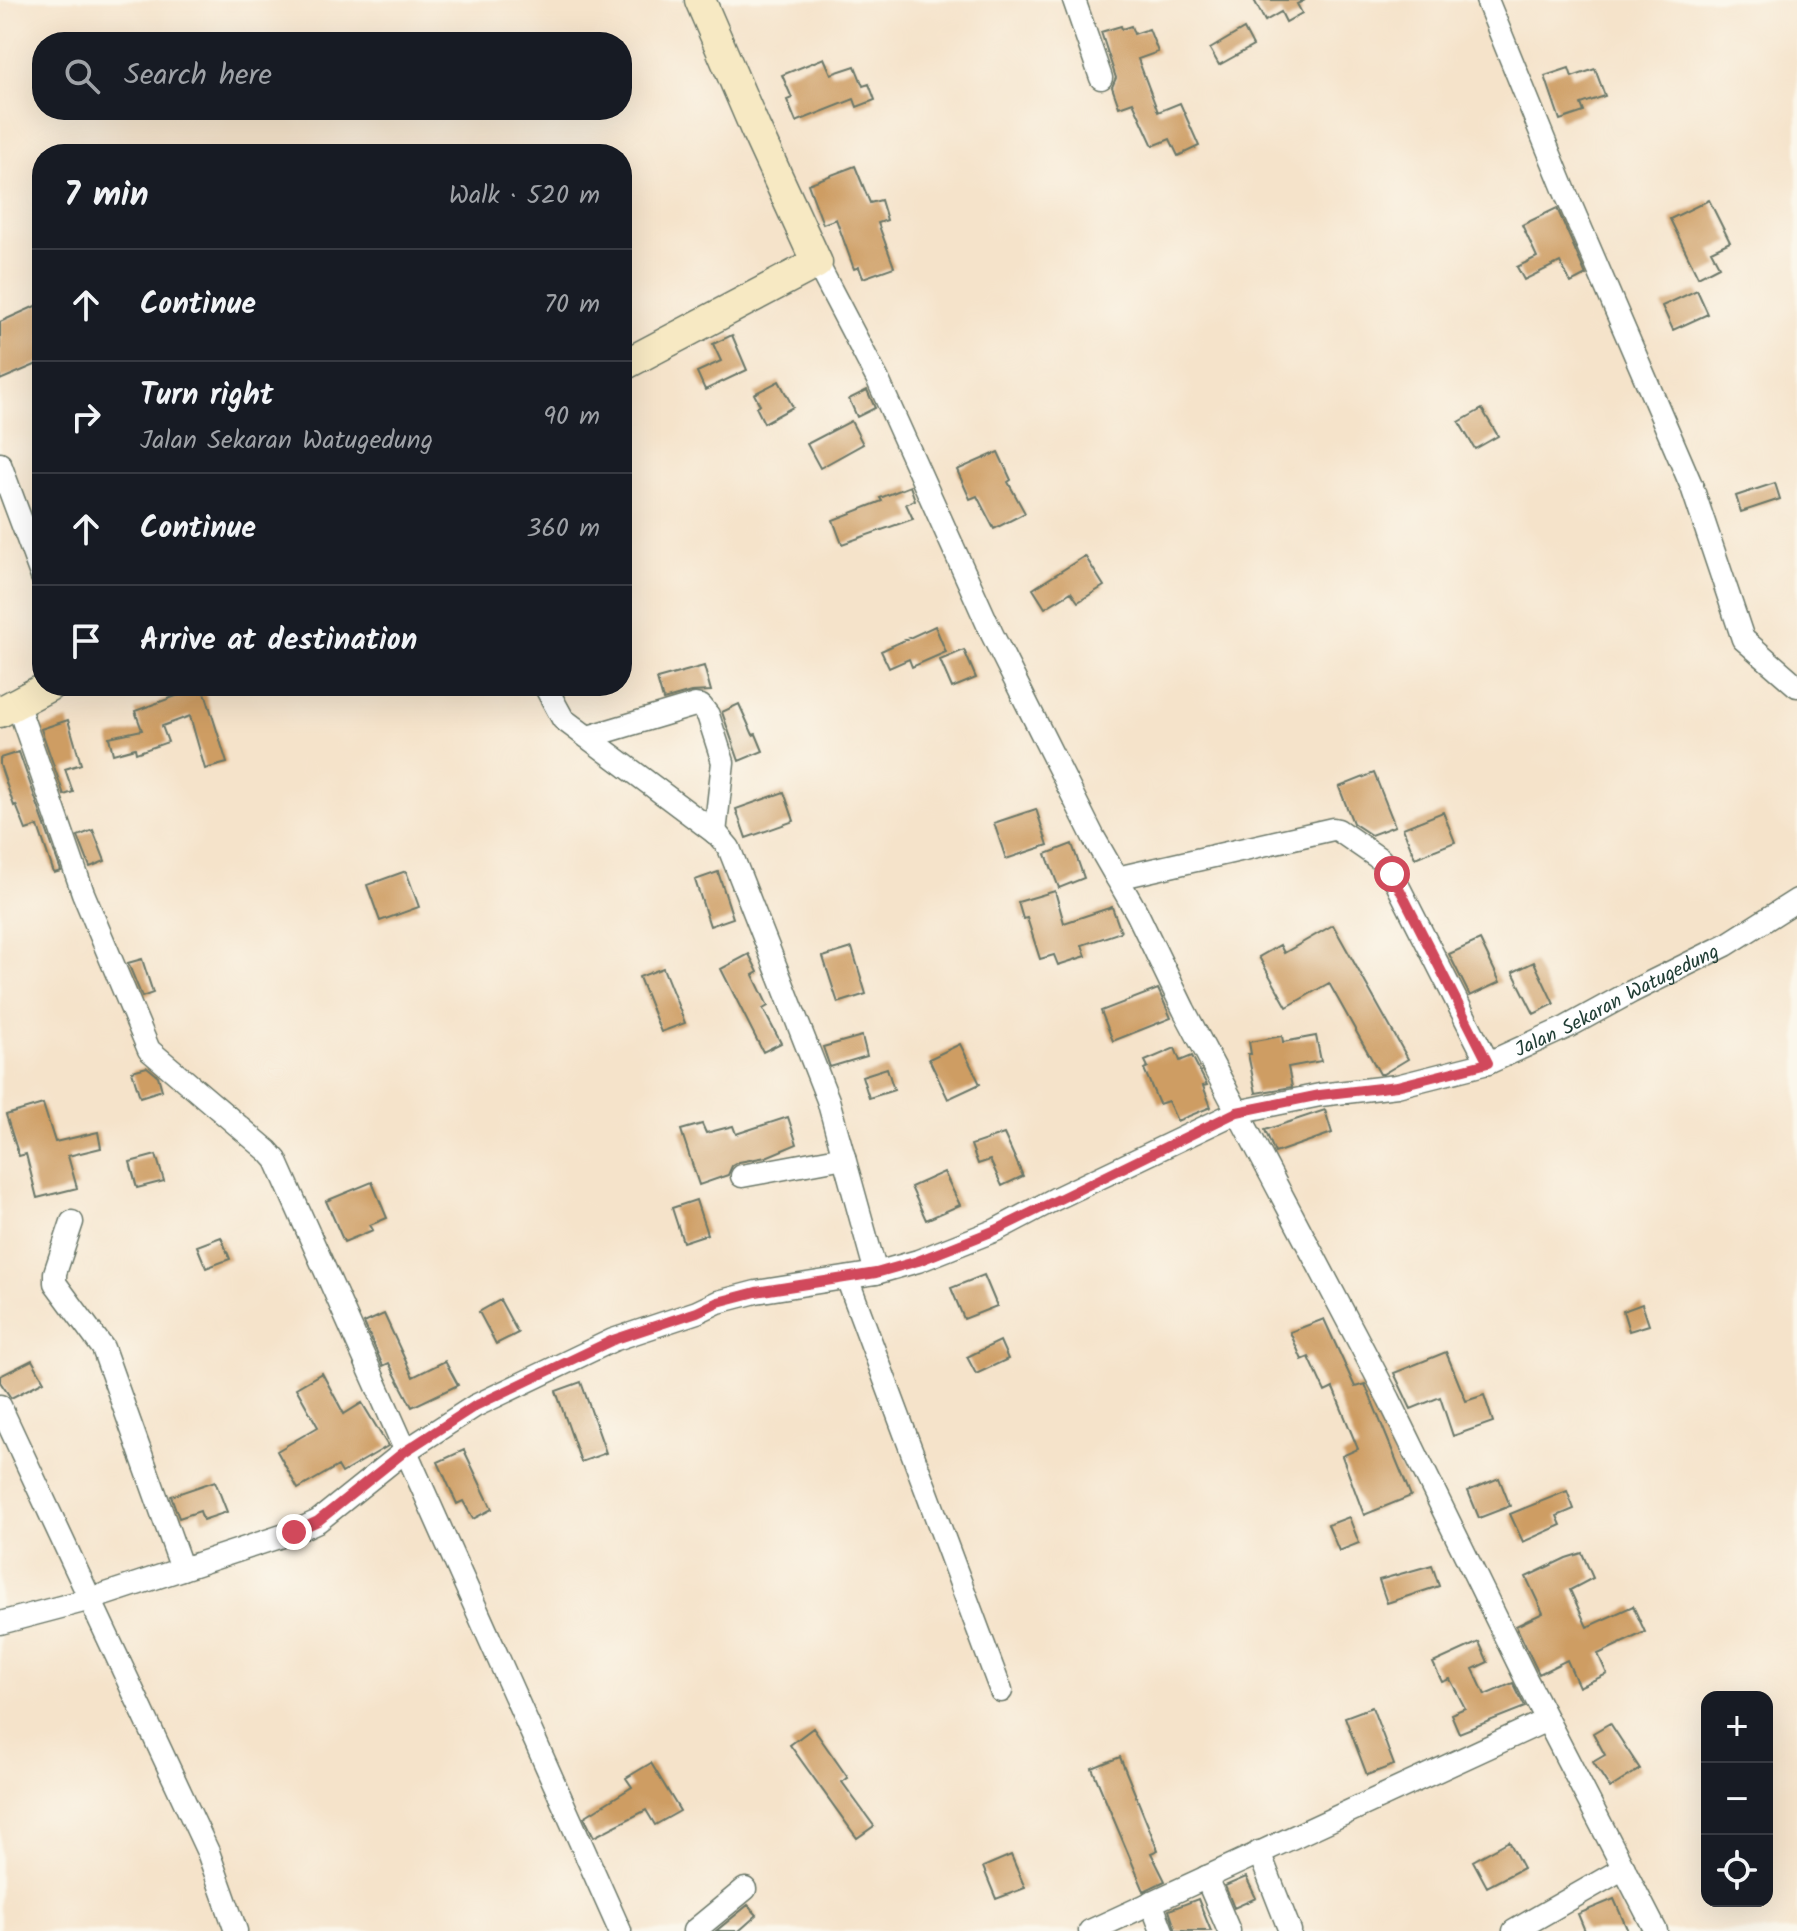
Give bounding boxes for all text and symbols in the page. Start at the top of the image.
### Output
search box [32,32,632,120]
text: Search here [124,52,272,100]
icon: search [60,54,104,98]
text: 7 min [64,169,149,223]
text: Walk · 520 m [449,175,600,217]
text: Continue [140,281,256,329]
icon: ahead [64,283,108,327]
text: 70 m [544,284,600,326]
text: Turn right [140,372,273,420]
icon: right [64,395,108,439]
text: 90 m [543,396,600,438]
text: Jalan Sekaran Watugedung [140,420,433,462]
text: Continue [140,505,256,553]
icon: ahead [64,507,108,551]
text: 360 m [527,508,600,550]
text: Arrive at destination [140,617,417,665]
icon: arrive [64,619,108,663]
route start [1374,856,1410,892]
street label: Jalan Sekaran Watugedung [1510,937,1725,1067]
route end [276,1514,312,1550]
map controls [1701,1691,1773,1907]
button: + [1701,1691,1773,1763]
button: − [1701,1763,1773,1835]
button: locate [1701,1835,1773,1907]

